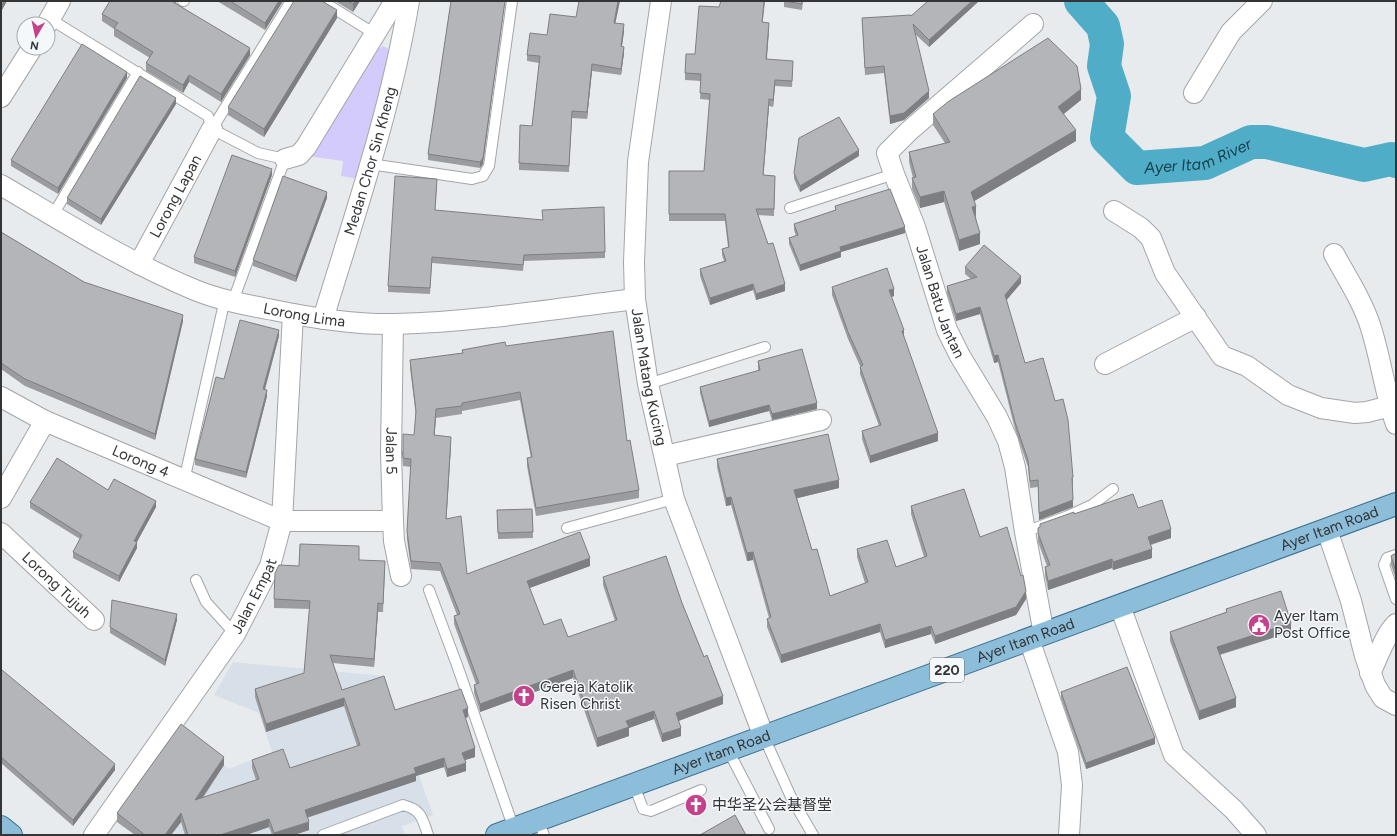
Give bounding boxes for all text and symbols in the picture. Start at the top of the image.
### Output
north arrow [16,16,56,56]
text: N [29,38,40,52]
street label: Medan Chor Sin Kheng [340,85,400,238]
water label: Ayer Itam River [1142,134,1255,177]
street label: Lorong Lapan [146,152,205,241]
street label: Jalan Batu Jantan [912,243,969,361]
street label: Lorong Lima [262,299,346,331]
street label: Jalan Matang Kucing [628,307,671,447]
street label: Jalan 5 [382,427,401,475]
street label: Lorong 4 [109,441,172,481]
street label: Ayer Itam Road [1278,502,1381,555]
street label: Lorong Tujuh [18,548,95,622]
street label: Jalan Empat [228,556,281,637]
place label: Ayer Itam Post Office [1274,607,1350,642]
public building icon: Ayer Itam Post Office [1246,612,1272,638]
street label: Ayer Itam Road [974,614,1077,667]
road number: 220 [930,658,964,682]
place label: Gereja Katolik Risen Christ [540,678,634,713]
church icon: Gereja Katolik Risen Christ [511,683,537,709]
street label: Ayer Itam Road [670,726,773,779]
church icon: 中华圣公会基督堂 [683,792,709,818]
place label: 中华圣公会基督堂 [712,796,832,814]

